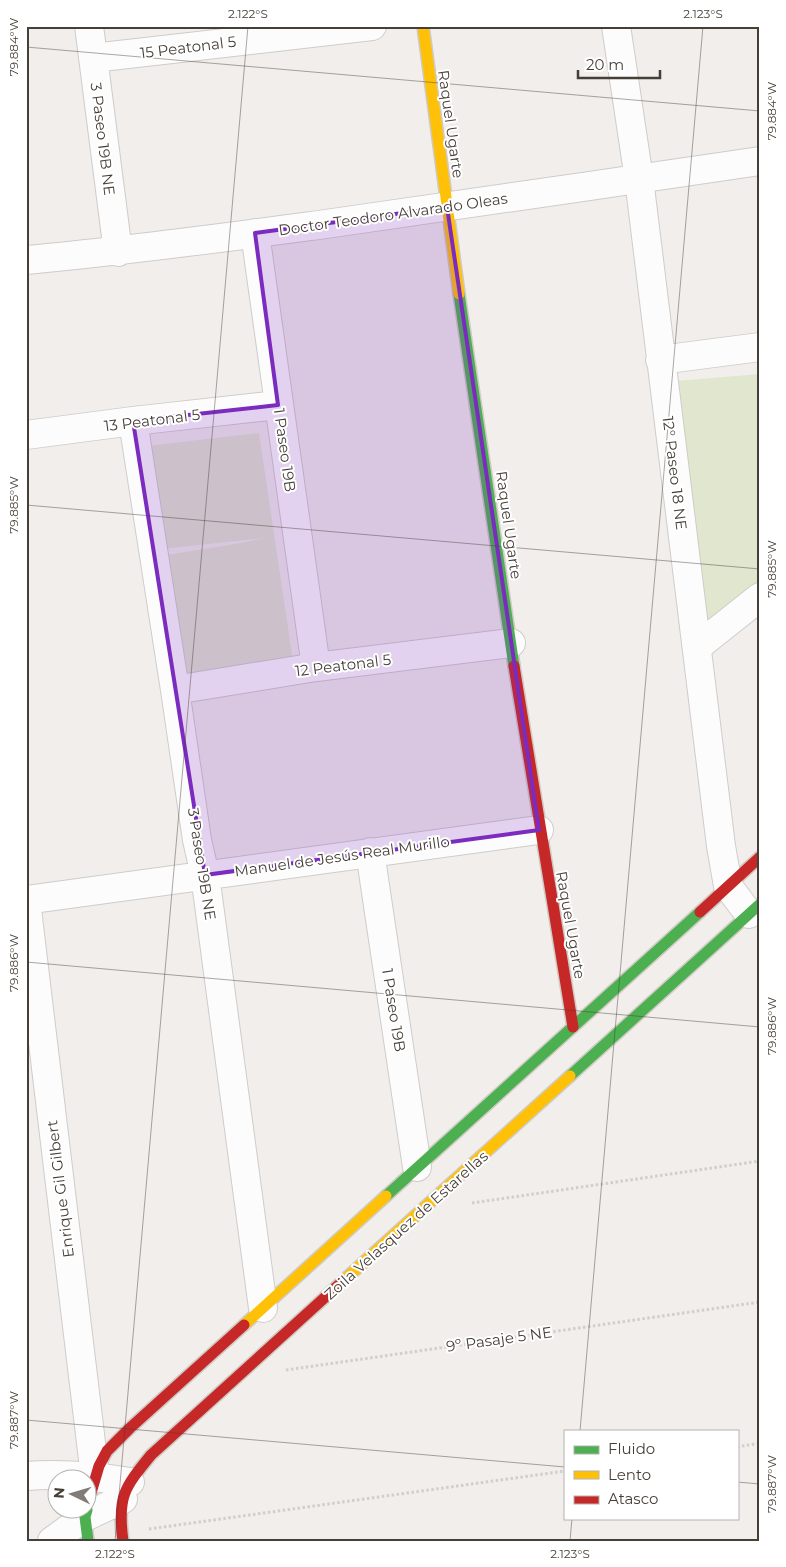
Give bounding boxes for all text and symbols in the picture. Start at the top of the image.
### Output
text: 2.122°S [228,6,268,21]
text: 2.123°S [683,6,723,21]
text: 79.884°W [6,18,21,76]
street label: 15 Peatonal 5 [139,32,237,62]
scale bar [578,48,661,80]
text: 20 m [586,55,624,74]
street label: Raquel Ugarte [434,69,468,179]
street label: 3 Paseo 19B NE [87,81,119,197]
text: 79.884°W [764,82,779,140]
street label: Doctor Teodoro Alvarado Oleas [277,188,509,240]
street label: 13 Peatonal 5 [103,405,201,435]
street label: 1 Paseo 19B [270,407,300,493]
street label: 12° Paseo 18 NE [659,415,691,531]
street label: Raquel Ugarte [492,470,526,580]
text: 79.885°W [6,476,21,534]
text: 79.885°W [764,540,779,598]
street label: 12 Peatonal 5 [294,650,392,680]
street label: 3 Paseo 19B NE [184,806,220,922]
street label: Manuel de Jesús Real Murillo [233,831,451,881]
street label: Raquel Ugarte [552,870,590,980]
text: 79.886°W [6,934,21,992]
street label: 1 Paseo 19B [378,967,410,1053]
text: 79.886°W [764,997,779,1055]
street label: Enrique Gil Gilbert [42,1119,78,1259]
street label: Zoila Velasquez de Estarellas [320,1146,492,1304]
street label: 9º Pasaje 5 NE [445,1322,553,1356]
text: 79.887°W [6,1391,21,1449]
legend [564,1430,738,1520]
text: Fluido [608,1439,655,1458]
text: 79.887°W [764,1455,779,1513]
text: Lento [608,1465,651,1484]
north arrow [48,1470,98,1520]
text: N [50,1486,69,1499]
text: Atasco [608,1489,658,1508]
text: 2.122°S [95,1546,135,1561]
text: 2.123°S [550,1546,590,1561]

